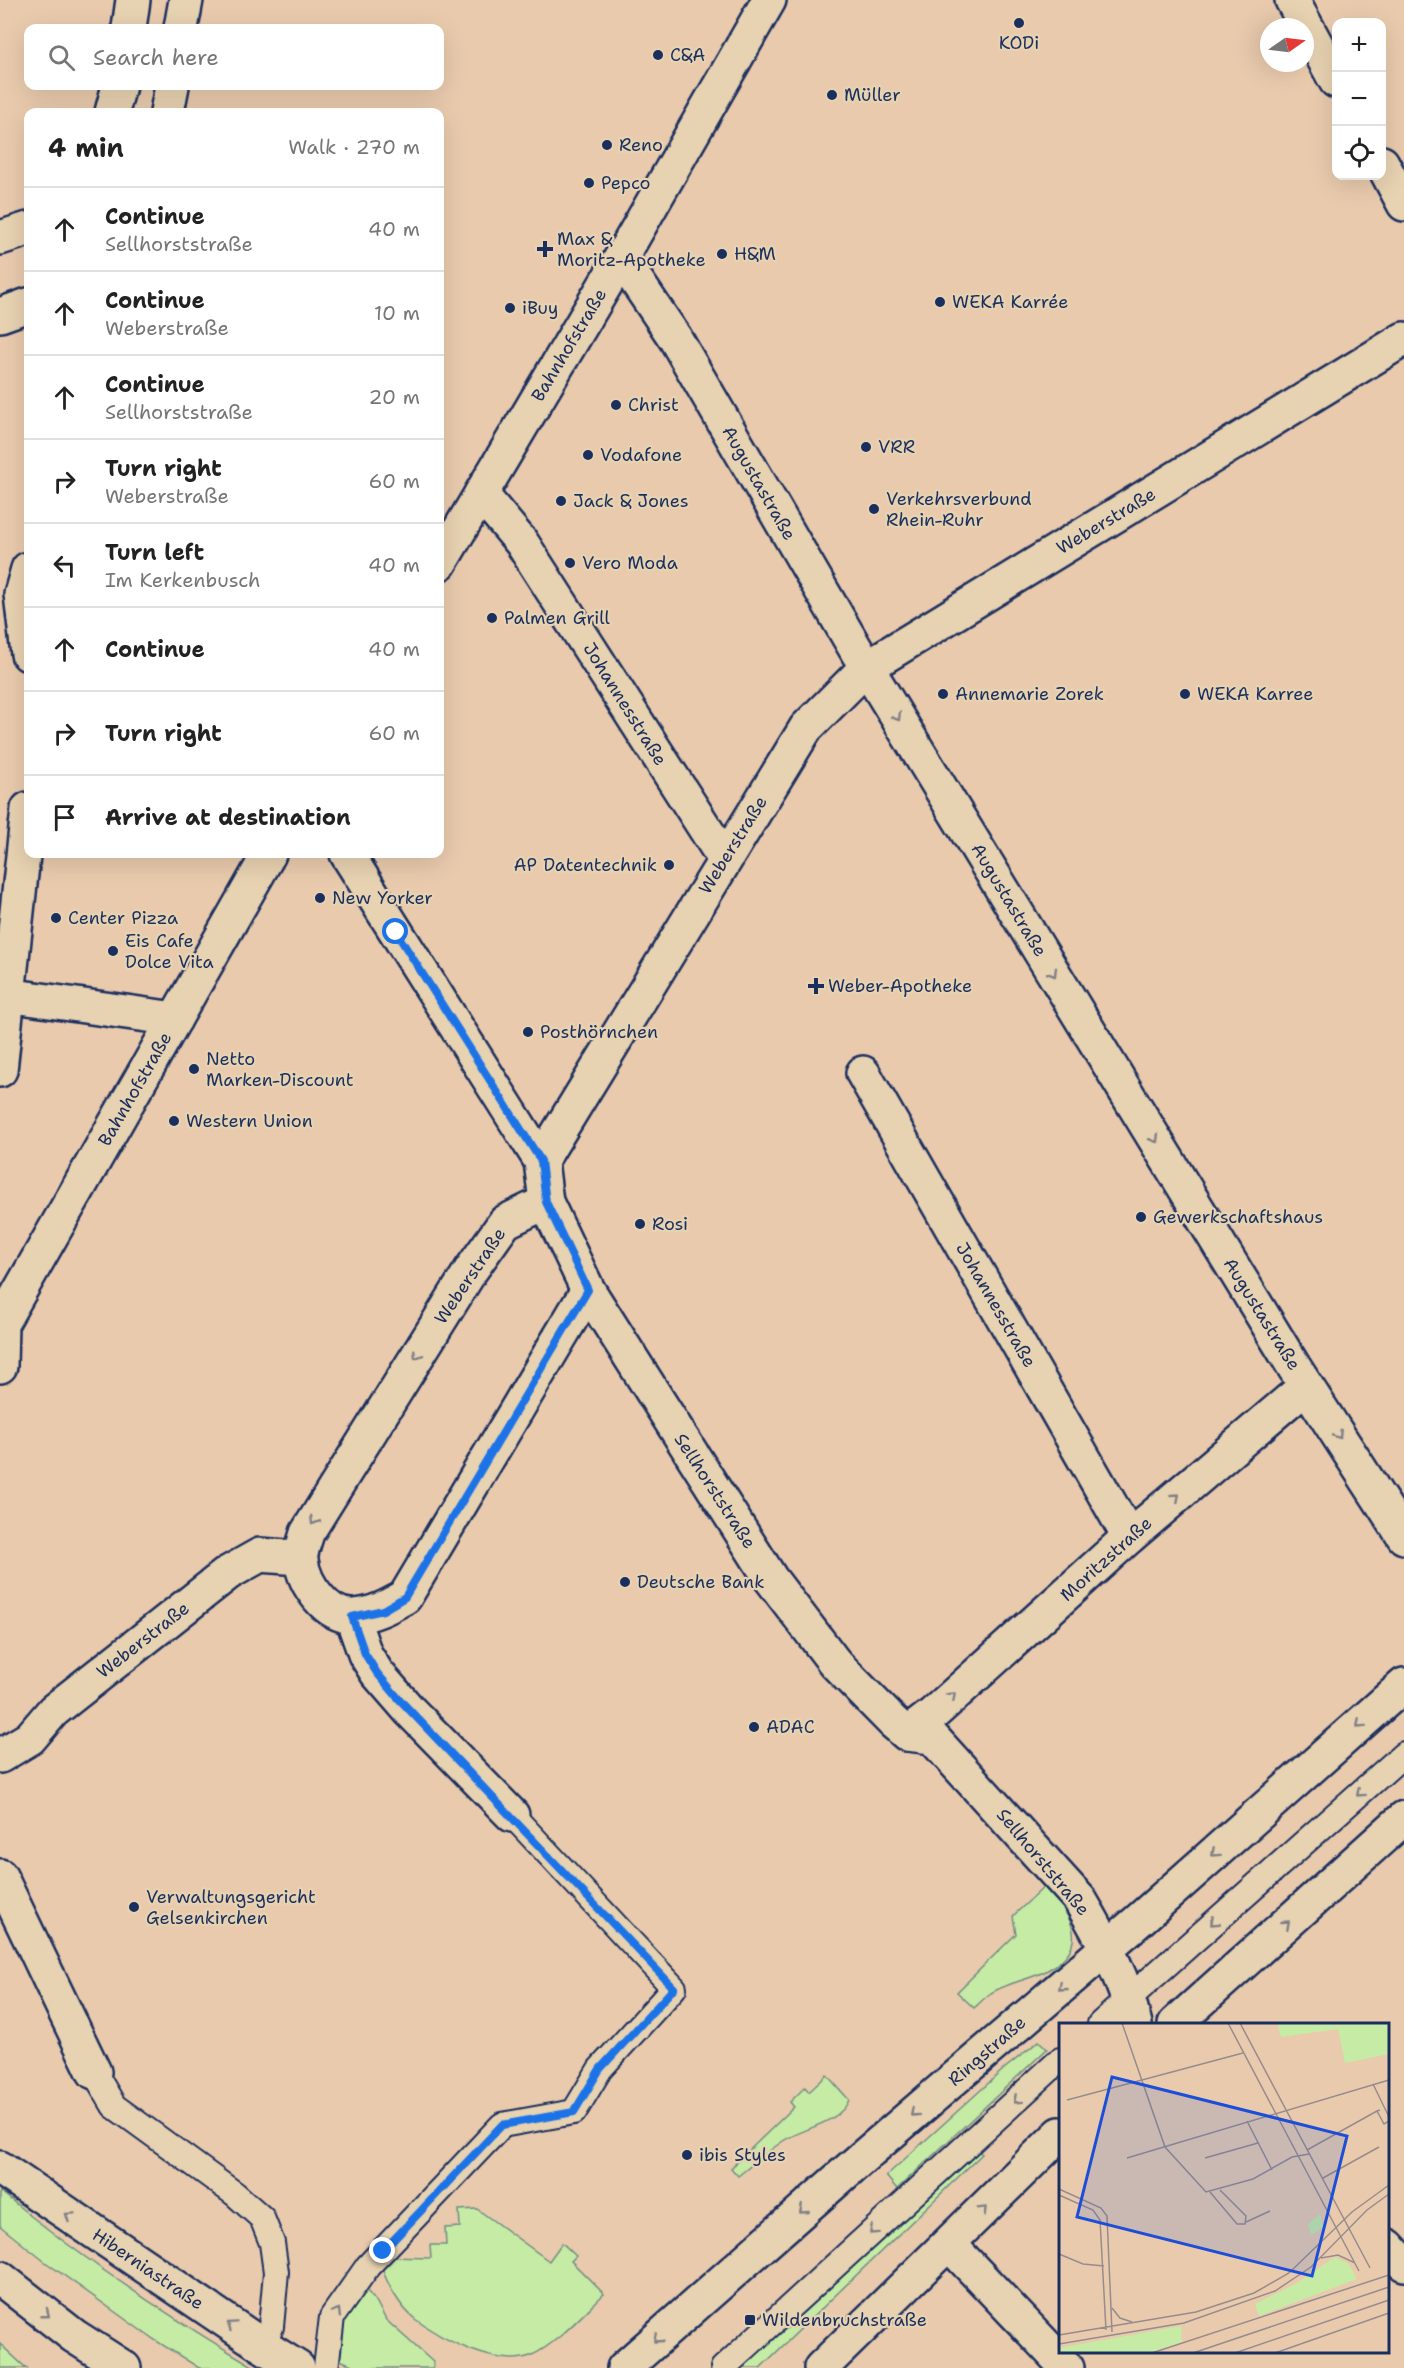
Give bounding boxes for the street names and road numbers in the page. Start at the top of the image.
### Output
street label: Bahnhofstraße [526,284,612,406]
street label: Augustastraße [717,421,801,545]
street label: Weberstraße [1052,482,1160,560]
street label: Johannesstraße [578,638,672,770]
street label: Weberstraße [693,791,773,899]
street label: Augustastraße [966,839,1052,961]
street label: Bahnhofstraße [93,1028,177,1150]
street label: Weberstraße [429,1223,511,1329]
street label: Johannesstraße [950,1238,1042,1372]
street label: Augustastraße [1218,1253,1306,1375]
street label: Sellhorststraße [669,1429,761,1553]
street label: Moritzstraße [1055,1511,1157,1607]
street label: Weberstraße [92,1596,194,1684]
street label: Sellhorststraße [991,1803,1095,1921]
street label: Ringstraße [943,2011,1031,2091]
street label: Hiberniastraße [88,2223,208,2315]

